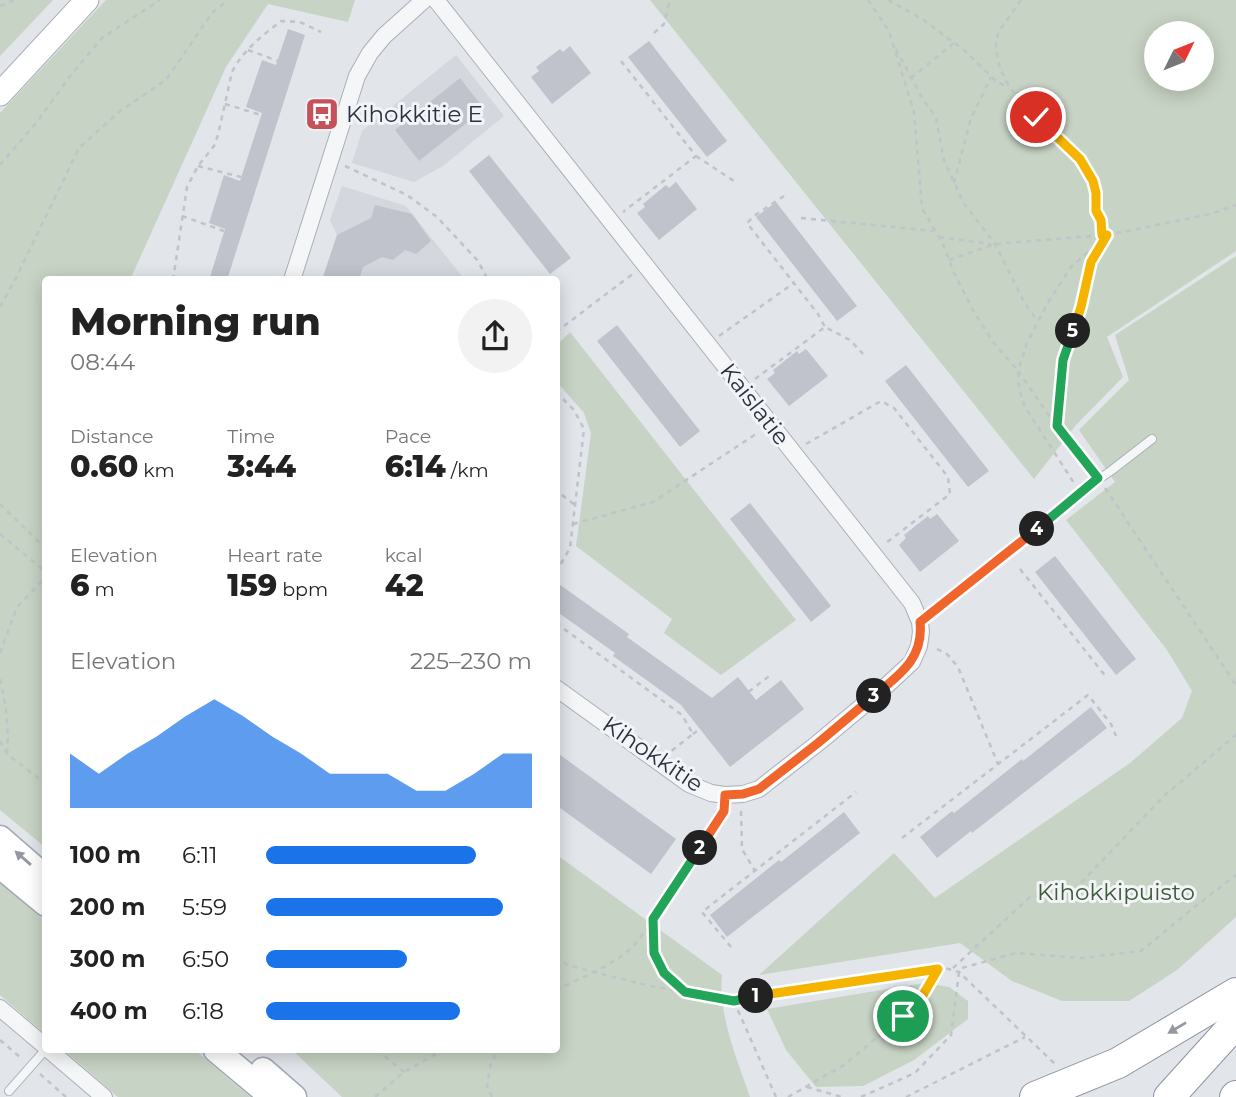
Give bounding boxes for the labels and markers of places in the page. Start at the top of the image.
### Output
pin [1006,87,1066,147]
bus stop icon: Kihokkitie E [303,95,341,133]
place label: Kihokkitie E [346,100,483,128]
pin: 5 [1056,314,1090,348]
pin: 4 [1020,512,1054,546]
pin: 3 [856,678,892,714]
pin: 2 [682,830,718,866]
pin: 1 [738,978,774,1014]
pin [873,986,933,1046]

